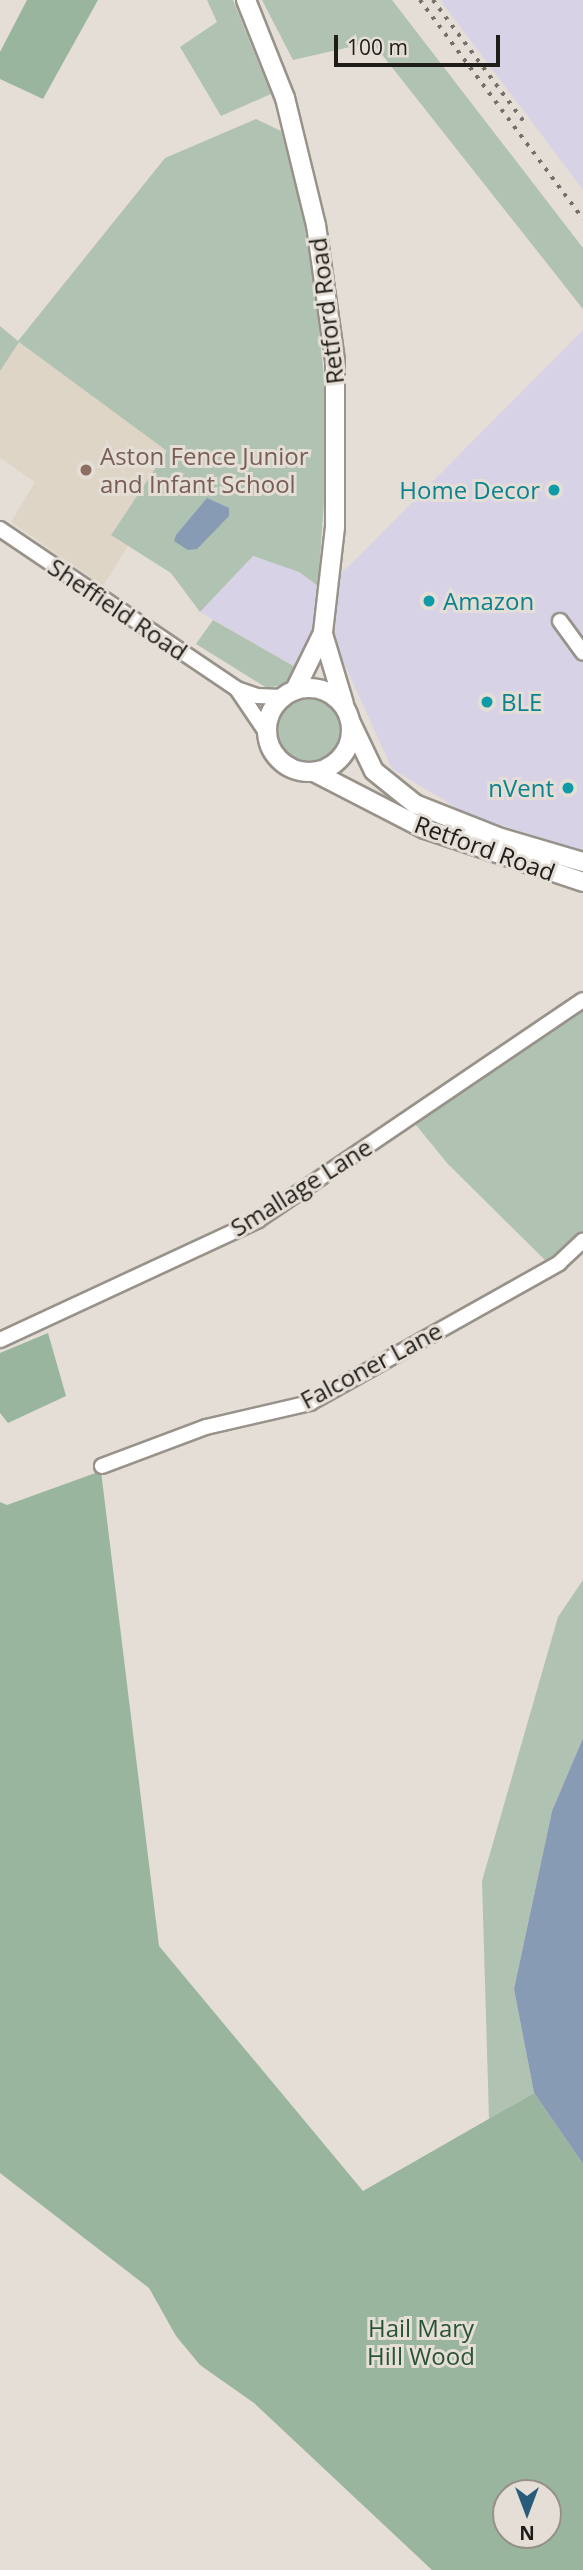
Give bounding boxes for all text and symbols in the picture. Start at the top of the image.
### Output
scale bar [338,21,504,65]
text: 100 m [347,33,408,61]
street label: Retford Road [303,236,349,386]
place label: Aston Fence Junior and Infant School [100,442,309,498]
marker: Aston Fence Junior and Infant School [78,462,94,478]
place label: Home Decor [399,476,540,504]
marker: Home Decor [546,482,562,498]
street label: Sheffield Road [43,552,193,666]
place label: Amazon [443,587,534,615]
marker: Amazon [421,593,437,609]
place label: BLE [501,688,542,716]
marker: BLE [479,694,495,710]
place label: nVent [488,774,554,802]
marker: nVent [560,780,576,796]
street label: Retford Road [411,809,559,887]
street label: Smallage Lane [225,1132,377,1242]
street label: Falconer Lane [295,1316,447,1414]
park label: Hail Mary Hill Wood [367,2314,475,2370]
north arrow [492,2479,562,2549]
text: N [519,2520,535,2546]

